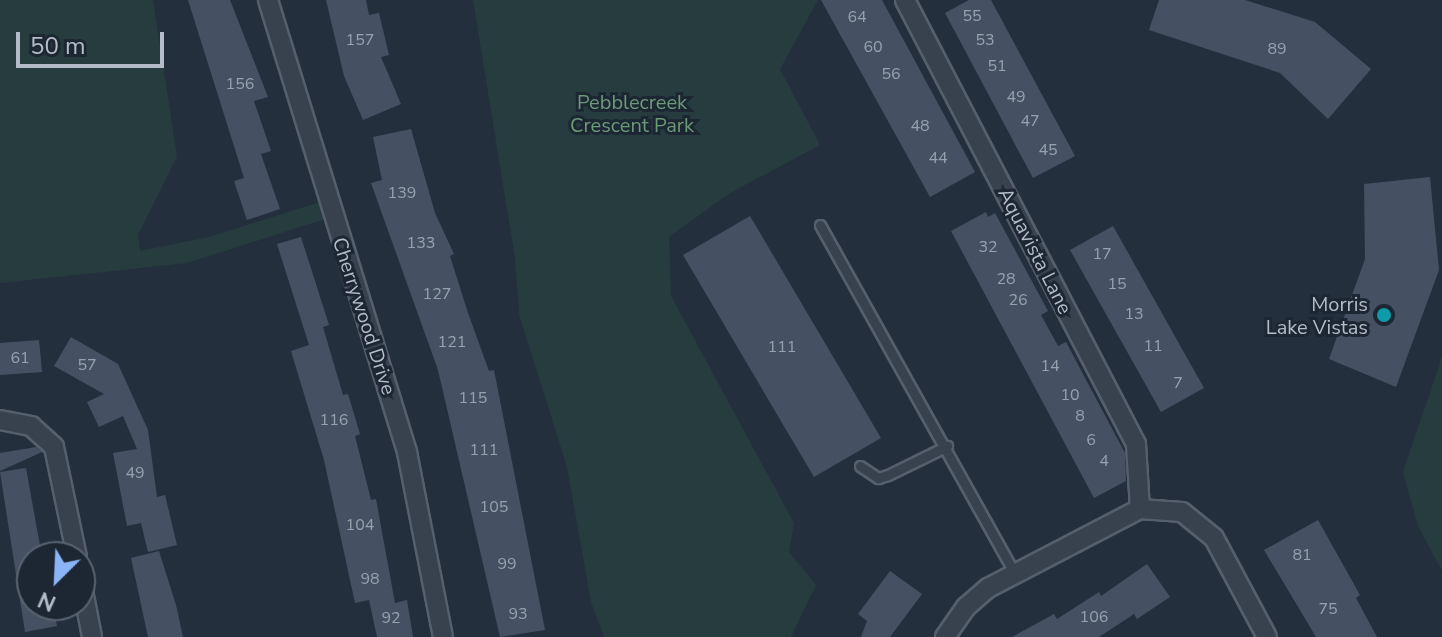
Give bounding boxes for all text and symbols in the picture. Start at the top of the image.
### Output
house number: 55 [962,6,982,26]
house number: 64 [847,7,867,27]
scale bar [20,16,168,66]
text: 50 m [30,30,86,62]
house number: 157 [346,30,374,50]
house number: 53 [975,30,995,50]
house number: 60 [863,37,883,57]
house number: 89 [1267,39,1287,59]
house number: 51 [987,56,1007,76]
house number: 56 [881,64,901,84]
house number: 156 [226,74,254,94]
house number: 49 [1006,87,1026,107]
park label: Pebblecreek Crescent Park [570,91,694,138]
house number: 47 [1020,111,1040,131]
house number: 48 [910,116,930,136]
house number: 45 [1038,140,1058,160]
house number: 44 [928,148,948,168]
house number: 139 [388,183,416,203]
street label: Aquavista Lane [993,184,1077,318]
house number: 133 [407,233,435,253]
street label: Cherrywood Drive [327,234,401,398]
house number: 32 [978,237,998,257]
house number: 17 [1092,244,1112,264]
house number: 28 [996,269,1016,289]
house number: 15 [1107,274,1127,294]
house number: 127 [423,284,451,304]
house number: 26 [1008,290,1028,310]
place label: Morris Lake Vistas [1266,292,1368,339]
house number: 13 [1124,304,1144,324]
marker: Morris Lake Vistas [1375,306,1393,324]
house number: 121 [438,332,466,352]
house number: 11 [1143,336,1163,356]
house number: 111 [768,337,796,357]
house number: 61 [10,348,30,368]
house number: 57 [77,355,97,375]
house number: 14 [1040,356,1060,376]
house number: 7 [1173,373,1183,393]
house number: 10 [1060,385,1080,405]
house number: 115 [459,388,487,408]
house number: 8 [1075,406,1085,426]
house number: 116 [320,410,348,430]
house number: 6 [1086,430,1096,450]
house number: 111 [470,440,498,460]
house number: 4 [1099,451,1109,471]
house number: 49 [125,463,145,483]
house number: 105 [480,497,508,517]
house number: 104 [346,515,374,535]
north arrow [16,541,96,621]
house number: 81 [1292,545,1312,565]
house number: 99 [497,554,517,574]
house number: 98 [360,569,380,589]
text: N [33,584,61,618]
house number: 75 [1318,599,1338,619]
house number: 93 [508,604,528,624]
house number: 106 [1080,607,1108,627]
house number: 92 [381,608,401,628]

